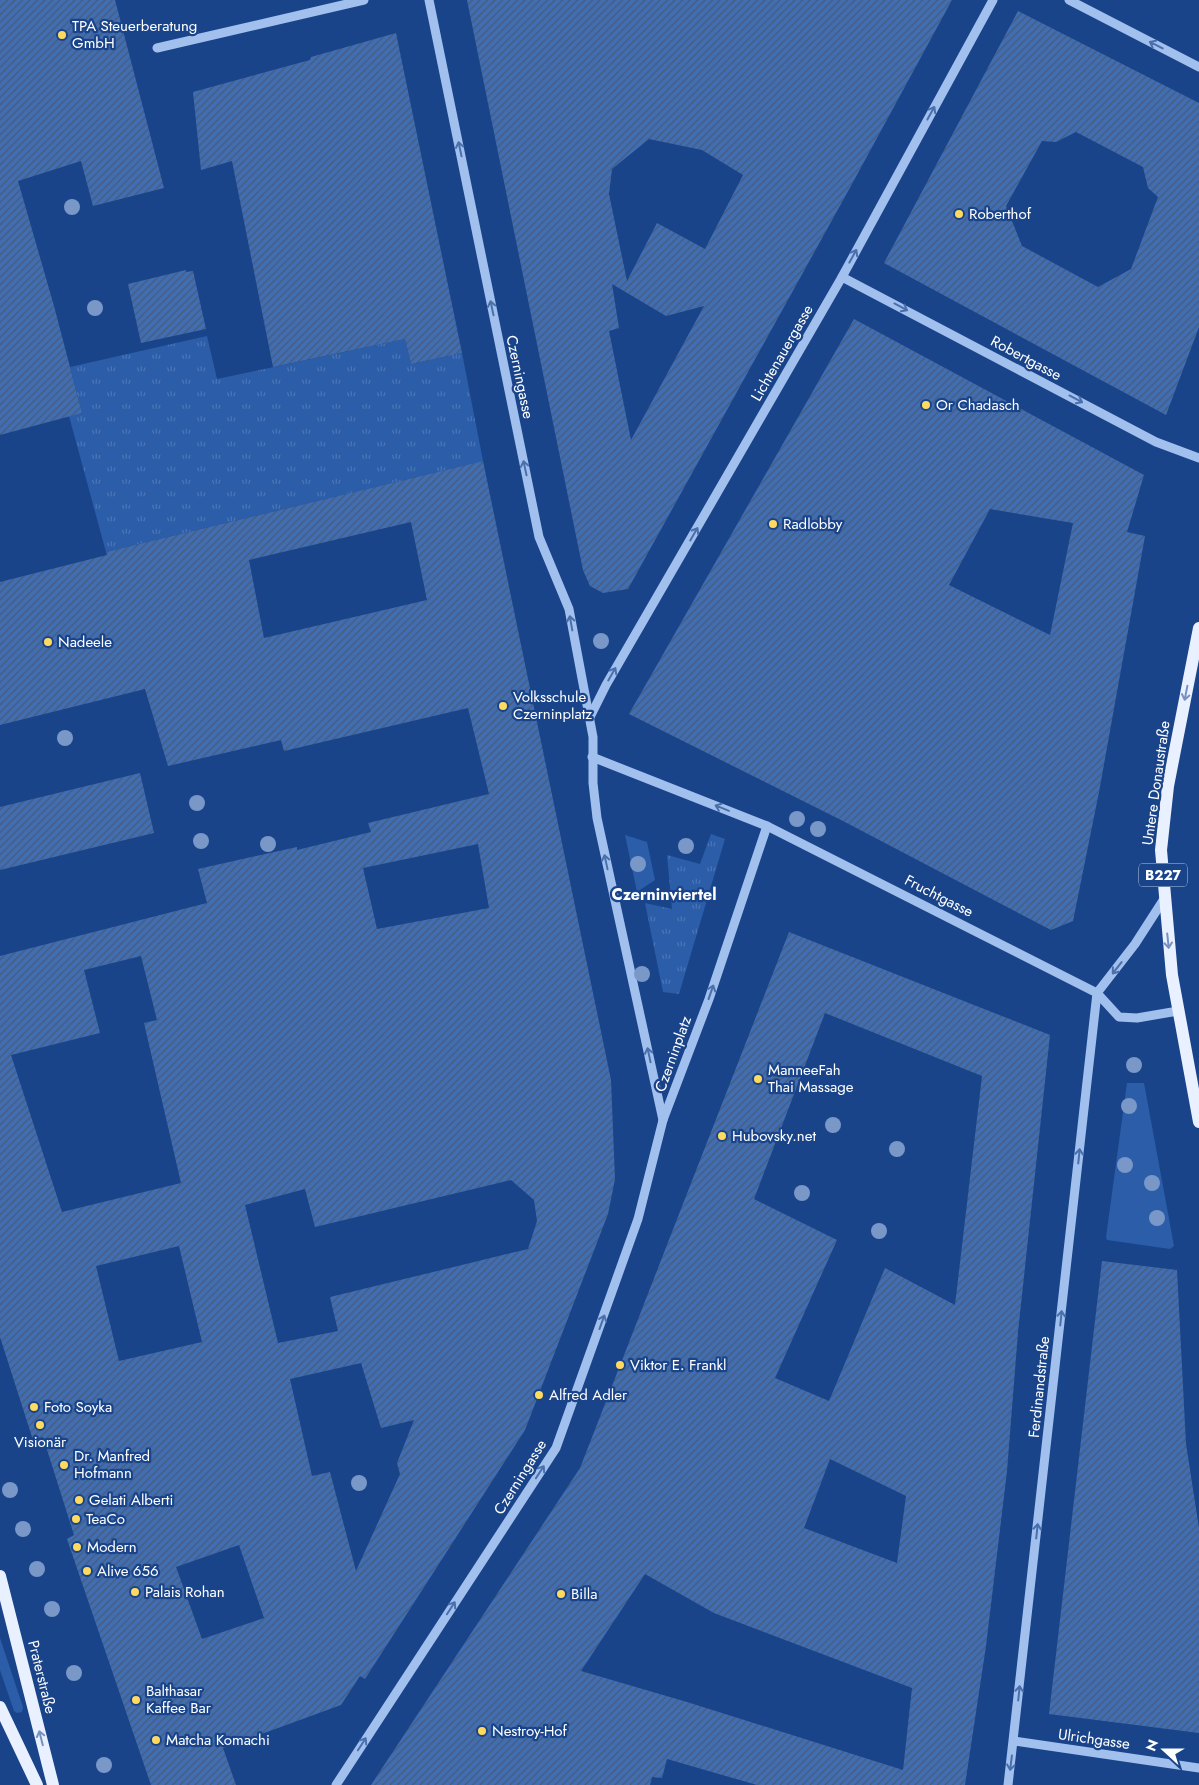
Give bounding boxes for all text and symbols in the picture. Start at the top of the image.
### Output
place label: TPA Steuerberatung GmbH [72,15,197,54]
marker: TPA Steuerberatung GmbH [56,29,68,41]
one-way arrow [1148,40,1163,50]
one-way arrow [926,106,936,121]
one-way arrow [454,142,464,158]
place label: Roberthof [969,203,1032,225]
marker: Roberthof [953,208,965,220]
one-way arrow [849,250,859,264]
street label: Lichtenauergasse [745,300,819,405]
one-way arrow [487,301,496,317]
one-way arrow [893,303,908,312]
street label: Robertgasse [987,330,1065,386]
street label: Czerningasse [500,333,540,421]
place label: Or Chadasch [936,394,1020,416]
one-way arrow [1068,394,1083,404]
marker: Or Chadasch [920,399,932,411]
one-way arrow [520,460,529,476]
place label: Radlobby [783,513,843,535]
marker: Radlobby [767,518,779,530]
one-way arrow [689,527,699,541]
one-way arrow [566,615,575,631]
place label: Nadeele [58,631,112,653]
marker: Nadeele [42,636,54,648]
one-way arrow [608,668,618,682]
one-way arrow [1181,685,1191,701]
place label: Volksschule Czerninplatz [513,686,592,725]
marker: Volksschule Czerninplatz [497,700,509,712]
street label: Untere Donaustraße [1136,719,1176,847]
one-way arrow [715,803,730,812]
one-way arrow [601,855,611,871]
road number: B227 [1139,864,1187,886]
street label: Fruchtgasse [901,869,977,923]
district label: Czerninviertel [612,883,716,906]
one-way arrow [1163,932,1173,948]
one-way arrow [1111,961,1122,974]
one-way arrow [707,985,716,1000]
street label: Czerninplatz [649,1013,697,1095]
one-way arrow [644,1047,653,1063]
place label: ManneeFah Thai Massage [768,1059,854,1098]
marker: ManneeFah Thai Massage [752,1073,764,1085]
place label: Hubovsky.net [732,1125,816,1147]
marker: Hubovsky.net [716,1130,728,1142]
one-way arrow [1074,1148,1084,1164]
one-way arrow [1056,1310,1066,1326]
one-way arrow [598,1315,607,1331]
street label: Ferdinandstraße [1023,1335,1055,1439]
place label: Viktor E. Frankl [630,1354,727,1376]
marker: Viktor E. Frankl [614,1359,626,1371]
place label: Alfred Adler [549,1384,628,1406]
marker: Alfred Adler [533,1389,545,1401]
place label: Foto Soyka [44,1396,112,1418]
marker: Foto Soyka [28,1401,40,1413]
marker: Visionär [34,1419,46,1431]
place label: Visionär [14,1431,67,1453]
street label: Czerningasse [488,1435,552,1519]
place label: Dr. Manfred Hofmann [74,1445,150,1484]
marker: Dr. Manfred Hofmann [58,1459,70,1471]
one-way arrow [535,1465,545,1479]
place label: Gelati Alberti [89,1489,173,1511]
marker: Gelati Alberti [73,1494,85,1506]
place label: TeaCo [86,1508,125,1530]
marker: TeaCo [70,1513,82,1525]
one-way arrow [1032,1523,1042,1539]
place label: Modern [87,1536,137,1558]
marker: Modern [71,1541,83,1553]
place label: Alive 656 [97,1560,159,1582]
marker: Alive 656 [81,1565,93,1577]
place label: Palais Rohan [145,1581,225,1603]
place label: Billa [571,1583,597,1605]
marker: Palais Rohan [129,1586,141,1598]
marker: Billa [555,1588,567,1600]
one-way arrow [446,1601,456,1615]
street label: Praterstraße [22,1638,62,1716]
place label: Balthasar Kaffee Bar [146,1680,212,1719]
one-way arrow [1014,1685,1024,1701]
marker: Balthasar Kaffee Bar [130,1694,142,1706]
place label: Nestroy-Hof [492,1720,568,1742]
street label: Ulrichgasse [1057,1723,1132,1755]
marker: Nestroy-Hof [476,1725,488,1737]
north arrow [1139,1725,1189,1775]
place label: Matcha Komachi [166,1729,270,1751]
one-way arrow [36,1730,45,1746]
marker: Matcha Komachi [150,1734,162,1746]
text: N [1141,1737,1163,1754]
one-way arrow [358,1738,368,1752]
one-way arrow [1006,1755,1016,1771]

